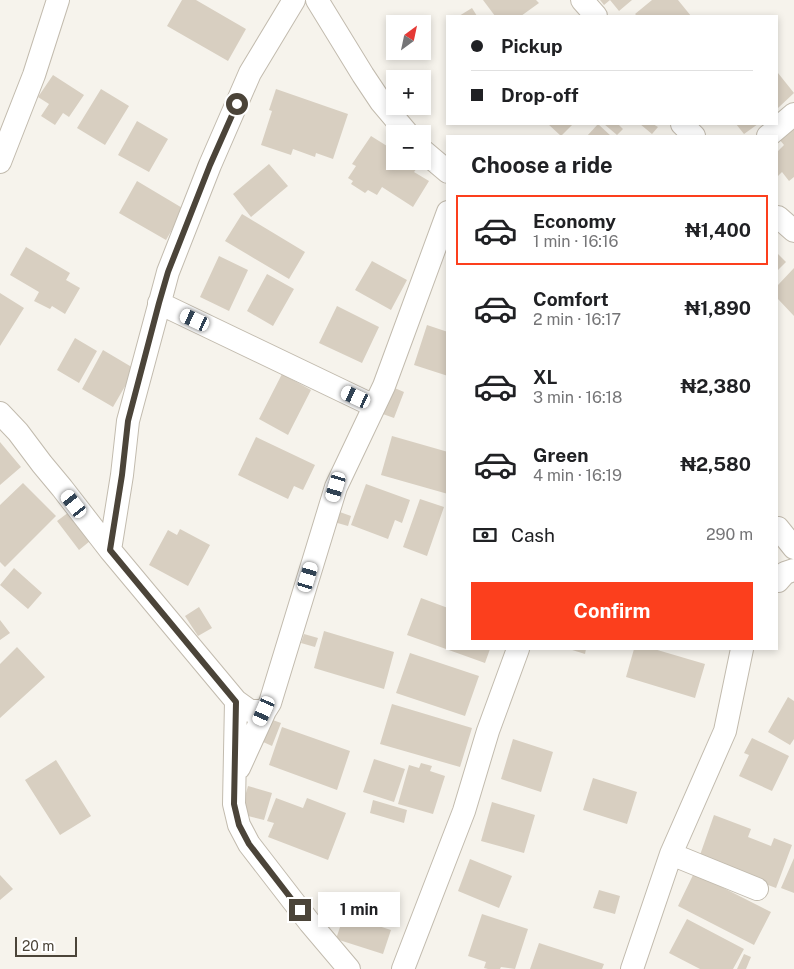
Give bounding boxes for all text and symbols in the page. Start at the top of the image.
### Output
north arrow [386,15,431,60]
map controls [386,15,431,170]
text: Pickup [501,35,563,57]
button: + [386,70,431,115]
text: Drop-off [501,84,578,106]
route start [226,93,248,115]
button: − [386,125,431,170]
text: Choose a ride [471,152,613,178]
icon: car [473,208,518,253]
text: Economy [533,210,616,232]
text: ₦1,400 [685,219,751,241]
text: 1 min · 16:16 [533,232,618,251]
icon: car [473,286,518,331]
text: Comfort [533,288,609,310]
text: ₦1,890 [684,297,751,319]
car [178,307,211,333]
text: 2 min · 16:17 [533,310,621,329]
icon: car [473,364,518,409]
text: XL [533,366,558,388]
text: ₦2,380 [680,375,751,397]
car [339,384,372,410]
text: 3 min · 16:18 [533,388,622,407]
icon: car [473,442,518,487]
text: Green [533,444,588,466]
text: ₦2,580 [680,453,751,475]
text: 4 min · 16:19 [533,466,622,485]
car [324,470,347,504]
car [58,488,89,520]
icon: cash [471,521,499,549]
text: Cash [511,524,555,546]
text: 290 m [706,525,753,544]
car [296,560,319,594]
button: Confirm [471,582,753,640]
car [251,694,276,728]
callout: 1 min [318,892,400,928]
route end [289,899,311,921]
text: 1 min [340,900,378,919]
scale bar [15,934,78,957]
text: 20 m [22,938,54,954]

